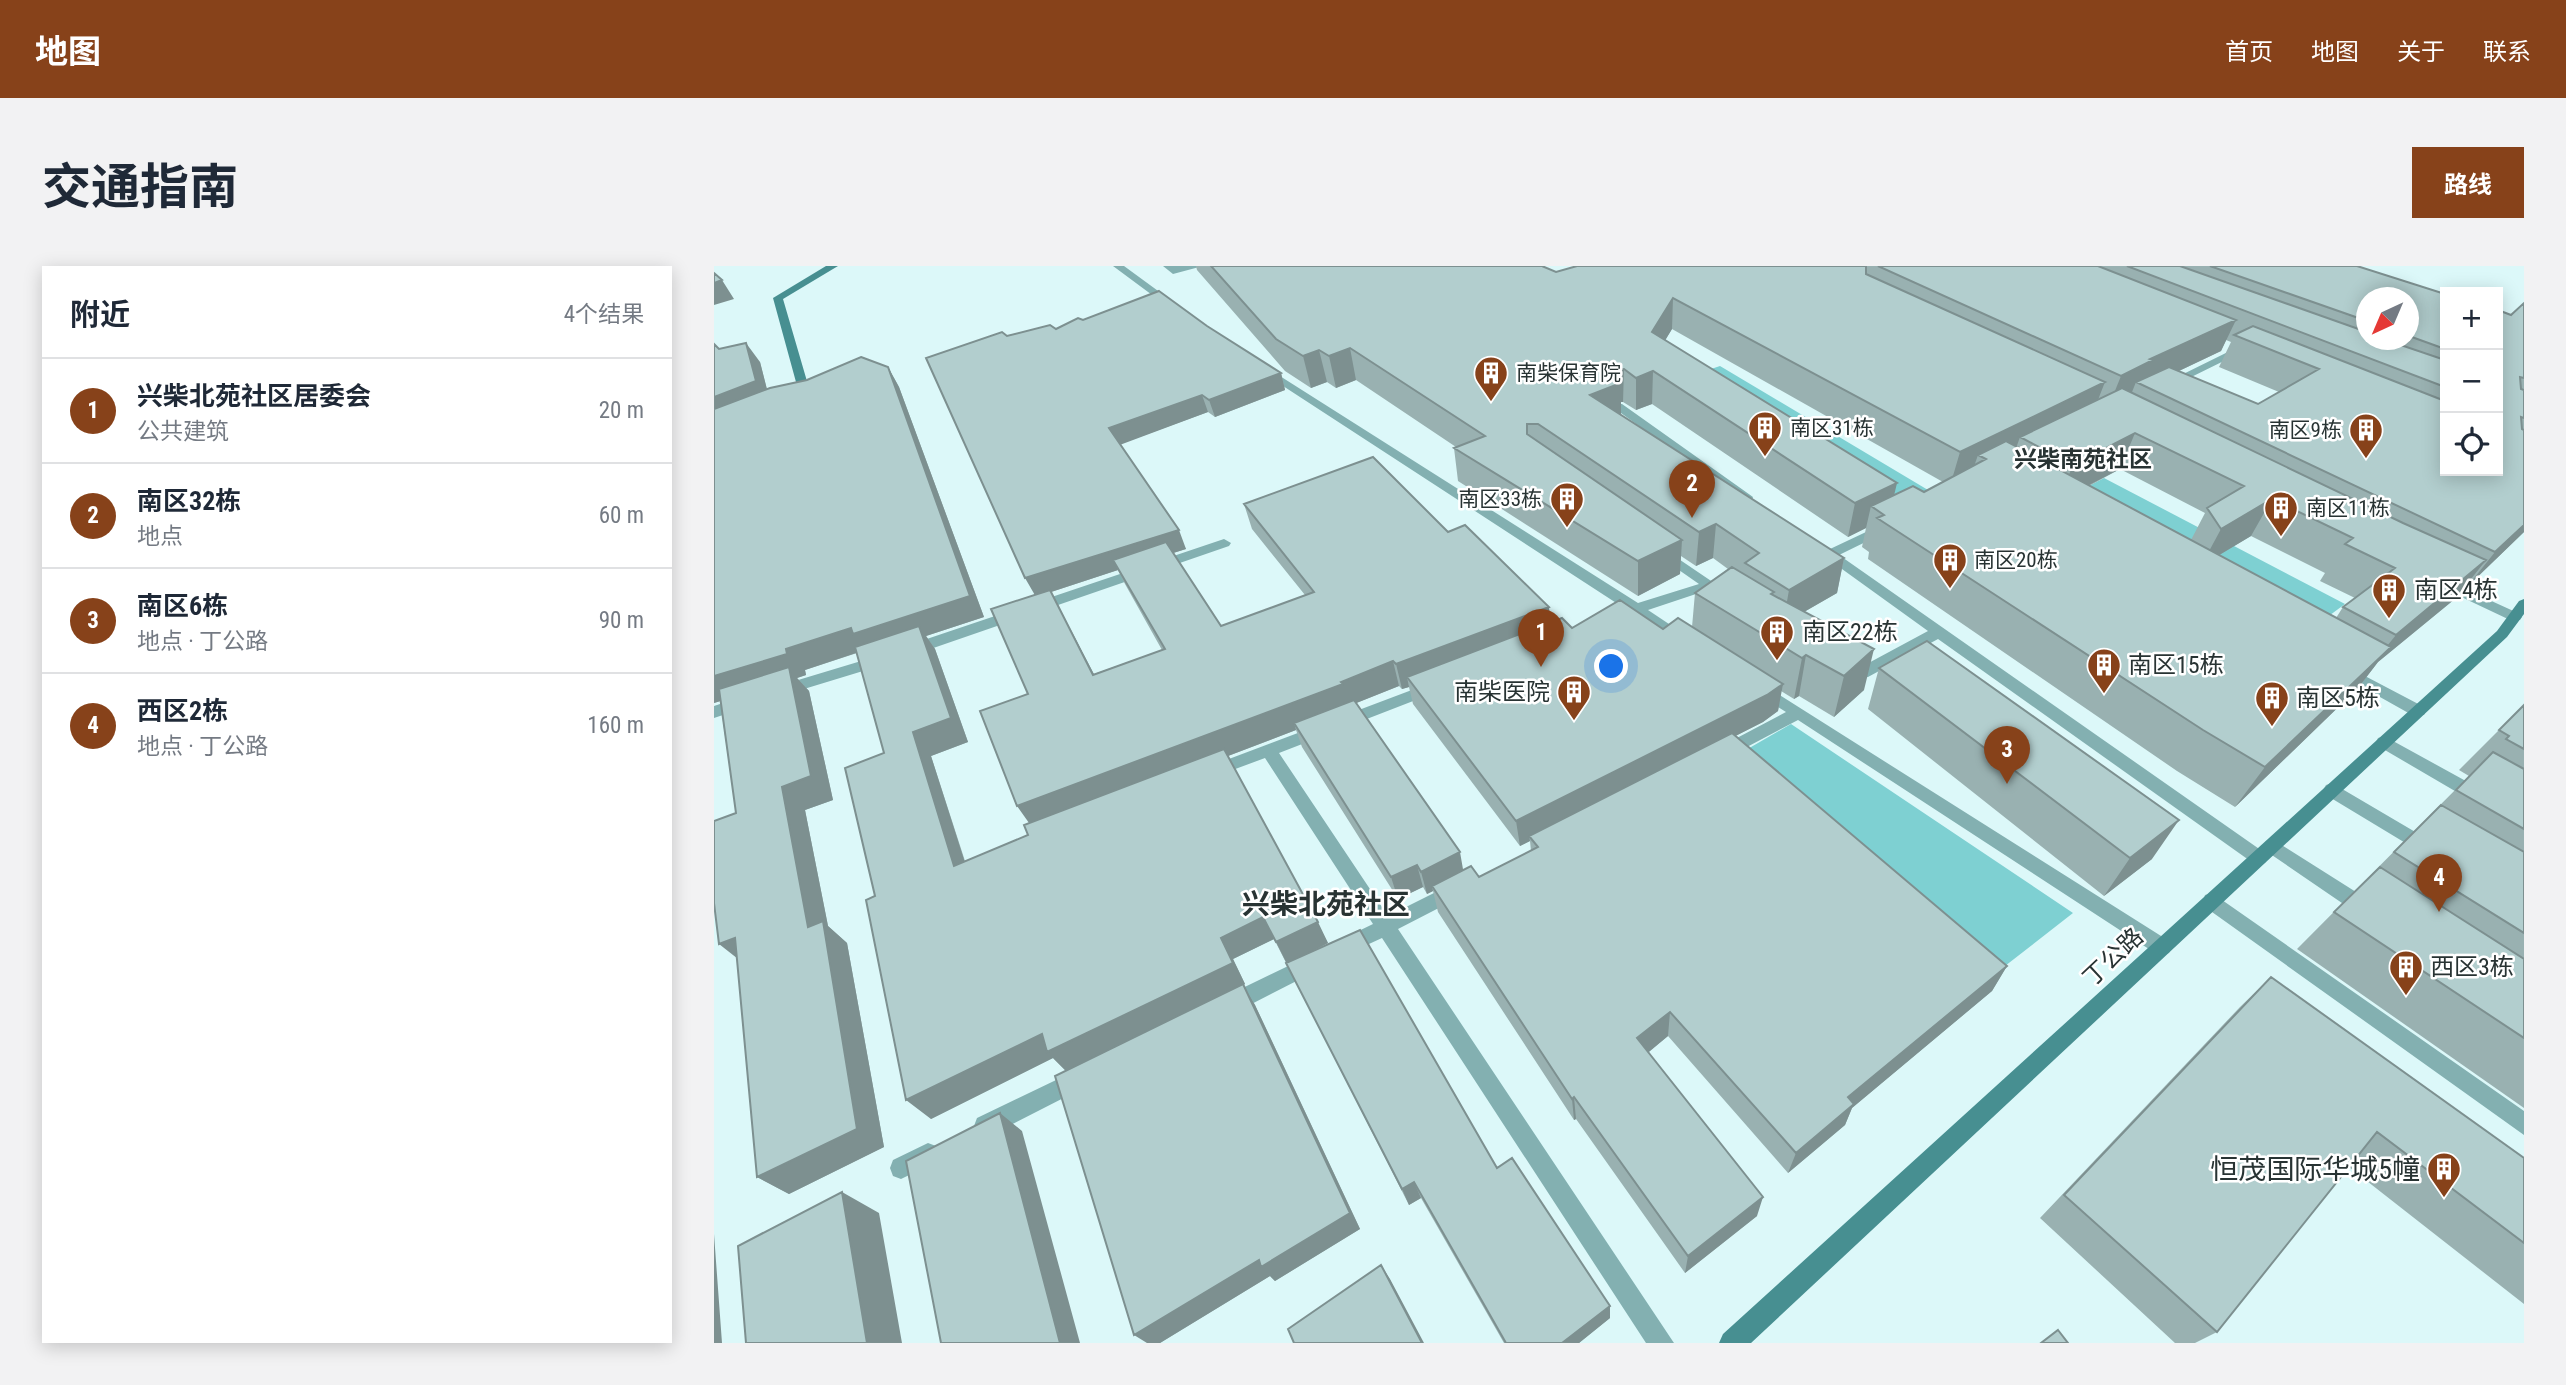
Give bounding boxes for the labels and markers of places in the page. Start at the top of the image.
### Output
building icon: 南柴保育院 [1472,354,1510,403]
place label: 南柴保育院 [1516,361,1621,385]
building icon: 南区31栋 [1746,409,1784,458]
building icon: 南区9栋 [2347,411,2385,460]
place label: 南区31栋 [1790,416,1874,440]
place label: 南区9栋 [2269,418,2342,442]
pin: 2 [1669,460,1715,518]
building icon: 南区33栋 [1548,480,1586,529]
place label: 南区33栋 [1458,487,1542,511]
building icon: 南区11栋 [2262,489,2300,538]
place label: 南区11栋 [2306,496,2390,520]
building icon: 南区20栋 [1931,541,1969,590]
place label: 南区20栋 [1974,548,2058,572]
building icon: 南区4栋 [2370,571,2408,620]
place label: 南区4栋 [2414,576,2498,604]
pin: 1 [1518,609,1564,667]
building icon: 南区22栋 [1758,613,1796,662]
place label: 南区22栋 [1802,618,1898,646]
building icon: 南区15栋 [2085,646,2123,695]
place label: 南区15栋 [2128,651,2224,679]
building icon: 南柴医院 [1555,673,1593,722]
place label: 南柴医院 [1454,678,1550,706]
building icon: 南区5栋 [2253,679,2291,728]
place label: 南区5栋 [2296,684,2380,712]
pin: 3 [1984,726,2030,784]
pin: 4 [2416,854,2462,912]
building icon: 西区3栋 [2387,948,2425,997]
place label: 西区3栋 [2430,953,2514,981]
building icon: 恒茂国际华城5幢 [2425,1150,2463,1199]
place label: 恒茂国际华城5幢 [2210,1153,2420,1186]

